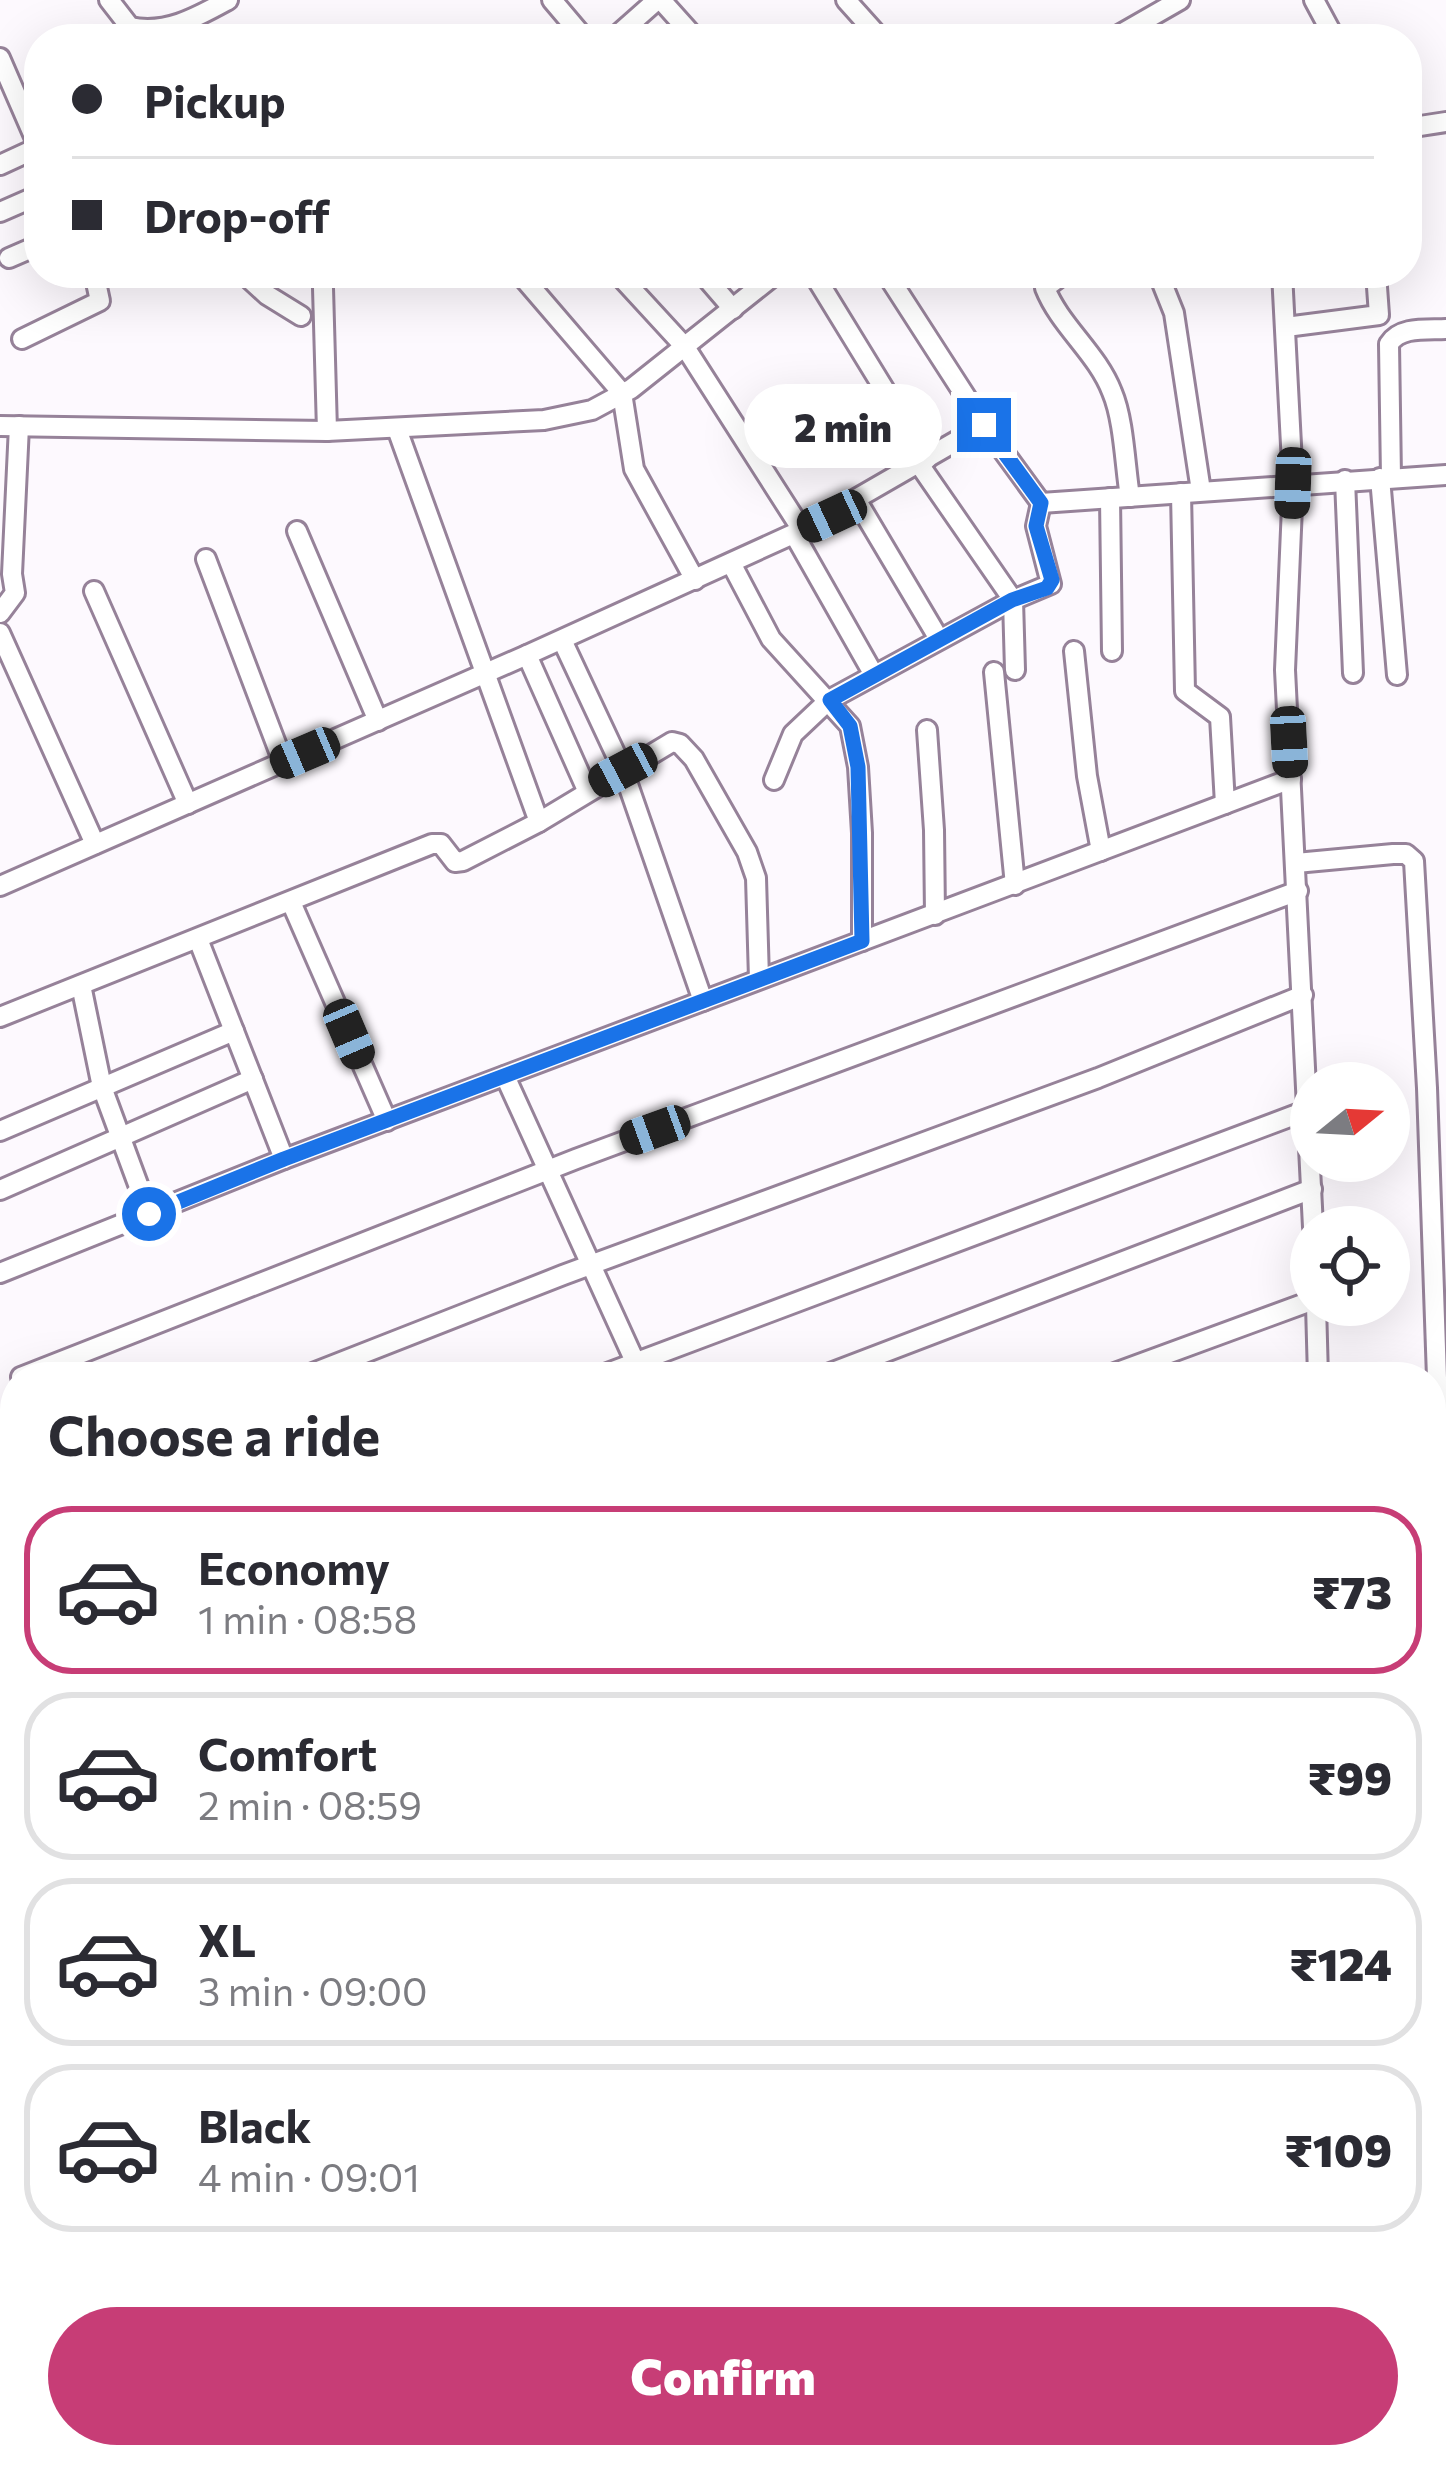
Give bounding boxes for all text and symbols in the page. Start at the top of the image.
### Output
text: Pickup [144,72,286,127]
text: Drop-off [144,187,330,242]
callout: 2 min [744,383,942,467]
route end [957,398,1011,452]
text: 2 min [794,402,892,450]
car [1274,446,1312,520]
car [792,484,872,548]
car [1269,705,1309,779]
car [265,722,345,784]
car [583,737,663,803]
car [318,994,380,1074]
north arrow [1290,1062,1410,1182]
map controls [1290,1062,1410,1326]
car [615,1101,695,1159]
route start [122,1187,176,1241]
button: locate [1290,1206,1410,1326]
text: Choose a ride [48,1401,380,1467]
icon: car [54,1536,162,1644]
text: Economy [198,1539,390,1594]
text: ₹73 [1312,1563,1392,1618]
text: 1 min · 08:58 [198,1594,417,1642]
icon: car [54,1722,162,1830]
text: Comfort [198,1725,377,1780]
text: ₹99 [1308,1749,1392,1804]
text: 2 min · 08:59 [198,1780,422,1828]
icon: car [54,1908,162,2016]
text: XL [198,1911,256,1966]
text: ₹124 [1289,1935,1392,1990]
text: 3 min · 09:00 [198,1966,427,2014]
icon: car [54,2094,162,2202]
text: Black [198,2097,311,2152]
text: ₹109 [1284,2121,1392,2176]
text: 4 min · 09:01 [198,2152,420,2200]
button: Confirm [48,2307,1398,2445]

